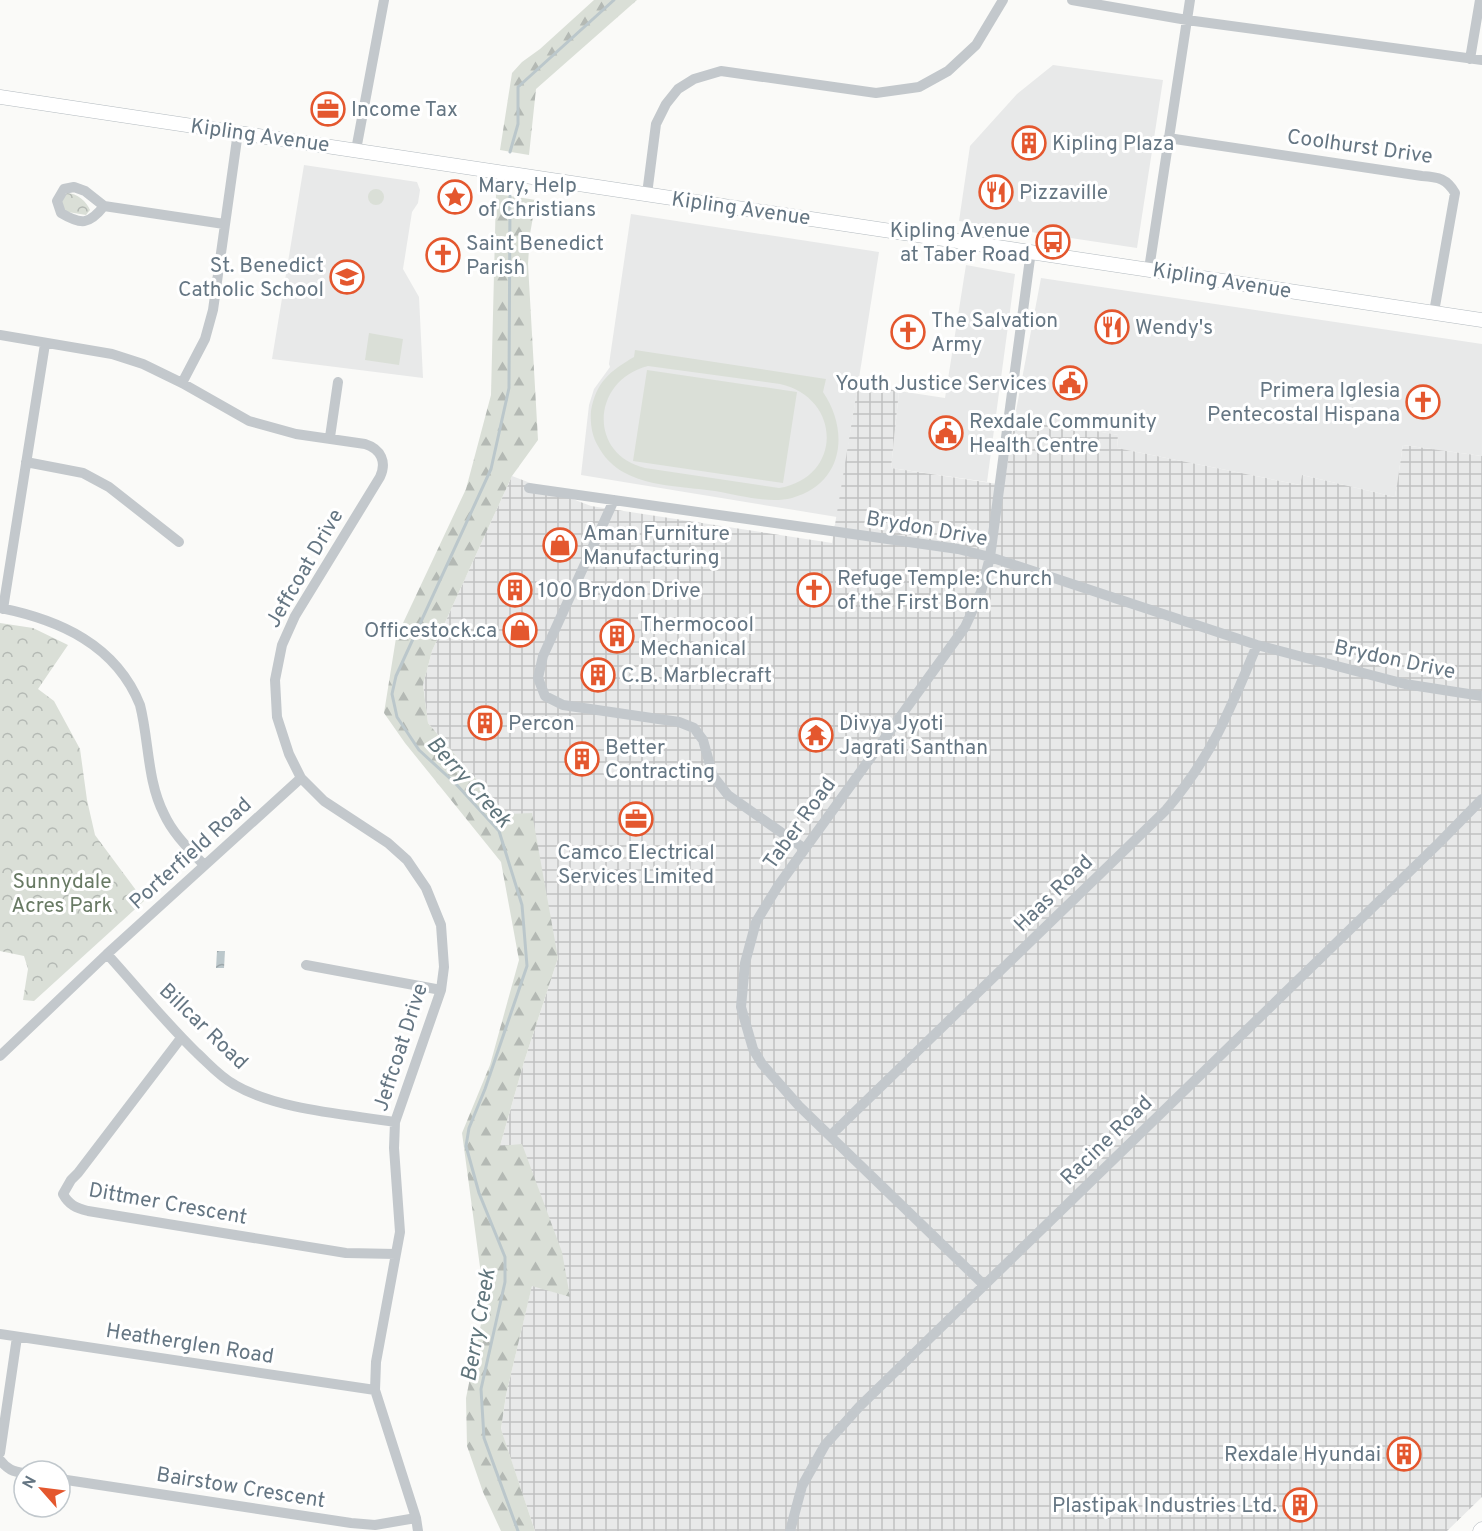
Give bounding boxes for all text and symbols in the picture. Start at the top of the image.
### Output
office icon: Income Tax [310,91,346,127]
place label: Income Tax [351,97,458,124]
street label: Kipling Avenue [189,113,331,160]
street label: Coolhurst Drive [1285,124,1434,171]
building icon: Kipling Plaza [1011,125,1047,161]
place label: Kipling Plaza [1052,131,1174,158]
place label: Mary, Help of Christians [478,173,596,224]
restaurant icon: Pizzaville [978,174,1014,210]
place icon: Mary, Help of Christians [437,179,473,215]
place label: Pizzaville [1019,180,1108,207]
street label: Kipling Avenue [670,186,812,233]
place label: Kipling Avenue at Taber Road [890,218,1030,269]
bus stop icon: Kipling Avenue at Taber Road [1035,224,1071,260]
place label: Saint Benedict Parish [466,231,604,282]
church icon: Saint Benedict Parish [425,237,461,273]
place label: St. Benedict Catholic School [178,253,324,304]
street label: Kipling Avenue [1150,257,1293,306]
school or university icon: St. Benedict Catholic School [329,259,365,295]
place label: The Salvation Army [931,308,1058,359]
restaurant icon: Wendy's [1094,309,1130,345]
church icon: The Salvation Army [890,314,926,350]
place label: Wendy's [1135,315,1213,342]
public building icon: Youth Justice Services [1052,365,1088,401]
place label: Youth Justice Services [835,371,1047,398]
place label: Primera Iglesia Pentecostal Hispana [1207,378,1400,429]
church icon: Primera Iglesia Pentecostal Hispana [1405,384,1441,420]
place label: Rexdale Community Health Centre [969,409,1157,460]
public building icon: Rexdale Community Health Centre [928,415,964,451]
street label: Jeffcoat Drive [260,504,350,633]
street label: Brydon Drive [864,505,990,553]
place label: Aman Furniture Manufacturing [583,521,730,572]
shop icon: Aman Furniture Manufacturing [542,527,578,563]
place label: Refuge Temple: Church of the First Born [837,566,1052,617]
building icon: 100 Brydon Drive [497,572,533,608]
church icon: Refuge Temple: Church of the First Born [796,572,832,608]
place label: 100 Brydon Drive [538,578,701,605]
shop icon: Officestock.ca [502,612,538,648]
place label: Thermocool Mechanical [640,612,754,663]
place label: Officestock.ca [364,618,497,645]
building icon: Thermocool Mechanical [599,618,635,654]
street label: Brydon Drive [1332,634,1458,686]
building icon: C.B. Marblecraft [580,657,616,693]
place label: C.B. Marblecraft [621,663,772,690]
building icon: Percon [467,705,503,741]
place label: Percon [508,711,575,738]
place label: Divya Jyoti Jagrati Santhan [839,711,988,762]
temple icon: Divya Jyoti Jagrati Santhan [798,717,834,753]
water label: Berry Creek [420,731,517,835]
place label: Better Contracting [605,735,715,786]
building icon: Better Contracting [564,741,600,777]
street label: Taber Road [758,773,843,875]
street label: Porterfield Road [124,792,258,916]
office icon: Camco Electrical Services Limited [618,801,654,837]
place label: Camco Electrical Services Limited [557,840,715,891]
street label: Haas Road [1009,850,1099,938]
park label: Sunnydale Acres Park [11,869,113,920]
street label: Billcar Road [153,978,253,1076]
street label: Jeffcoat Drive [368,980,435,1115]
street label: Racine Road [1055,1090,1159,1192]
street label: Dittmer Crescent [86,1177,249,1232]
water label: Berry Creek [456,1266,503,1384]
street label: Heatherglen Road [104,1318,276,1371]
building icon: Rexdale Hyundai [1386,1436,1422,1472]
place label: Rexdale Hyundai [1224,1442,1381,1469]
north arrow [12,1459,72,1519]
street label: Bairstow Crescent [154,1462,327,1515]
text: N [19,1473,42,1493]
building icon: Plastipak Industries Ltd. [1282,1487,1318,1523]
place label: Plastipak Industries Ltd. [1052,1493,1277,1520]

